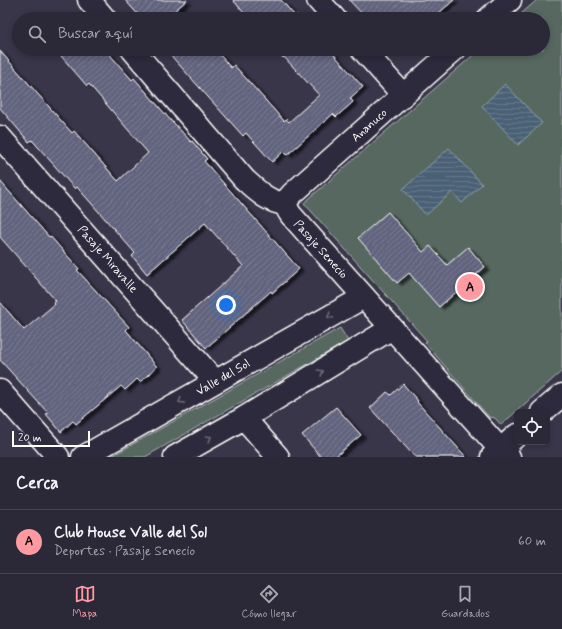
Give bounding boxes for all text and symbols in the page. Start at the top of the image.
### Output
search box [12,12,550,56]
icon: search [26,23,48,45]
text: Buscar aquí [58,24,133,44]
street label: Ananuco [348,105,391,146]
street label: Pasaje Senecio [290,217,351,282]
street label: Pasaje Miravalle [74,223,141,297]
pin: A [457,272,483,302]
your location [216,295,236,315]
one-way arrow [327,312,334,319]
street label: Valle del Sol [194,356,253,400]
one-way arrow [317,369,324,376]
one-way arrow [177,397,185,404]
map controls [514,409,550,445]
button: locate [514,409,550,445]
scale bar [12,429,90,448]
text: 20 m [18,431,41,445]
one-way arrow [205,435,212,442]
text: Cerca [16,472,59,494]
text: Club House Valle del Sol [54,523,207,543]
text: A [25,533,33,550]
text: 60 m [518,533,546,550]
text: Deportes · Pasaje Senecio [54,543,195,560]
tab: Mapa [72,583,97,621]
tab: Cómo llegar [242,583,297,621]
tab: Guardados [441,583,490,621]

